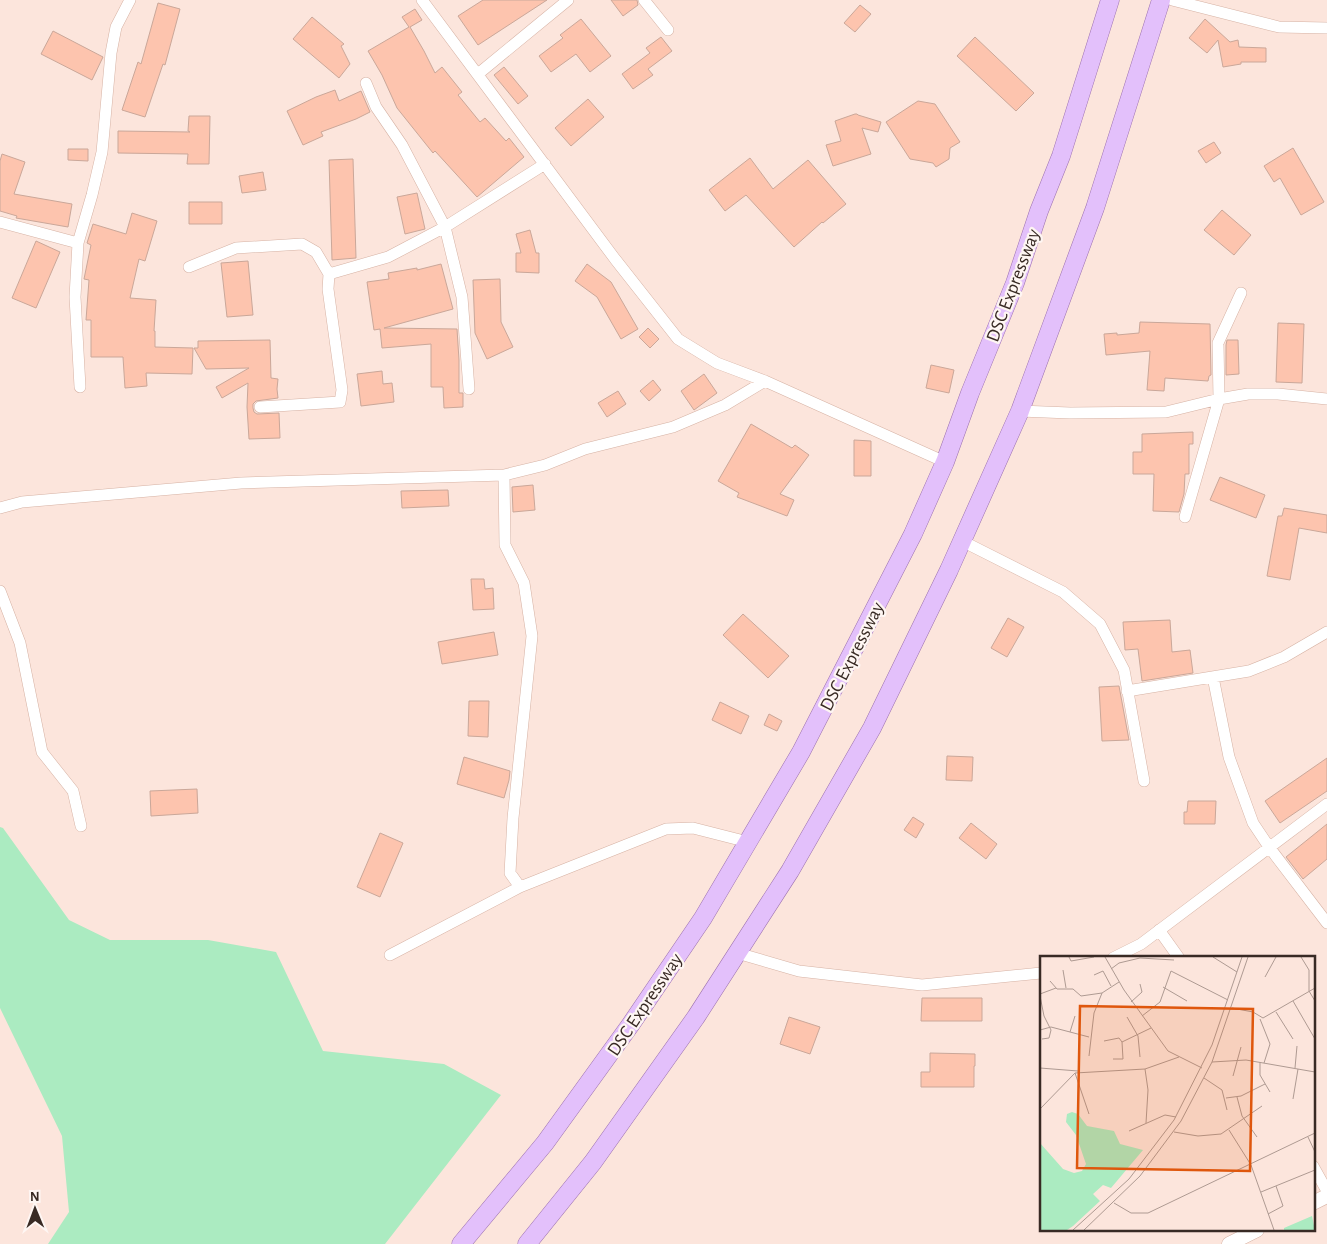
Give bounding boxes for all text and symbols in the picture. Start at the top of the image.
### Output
street label: DSC Expressway [983,226,1044,345]
street label: DSC Expressway [817,599,888,714]
street label: DSC Expressway [604,950,686,1060]
inset map [1040,956,1314,1232]
north arrow [10,1184,60,1234]
text: N [30,1190,40,1204]

